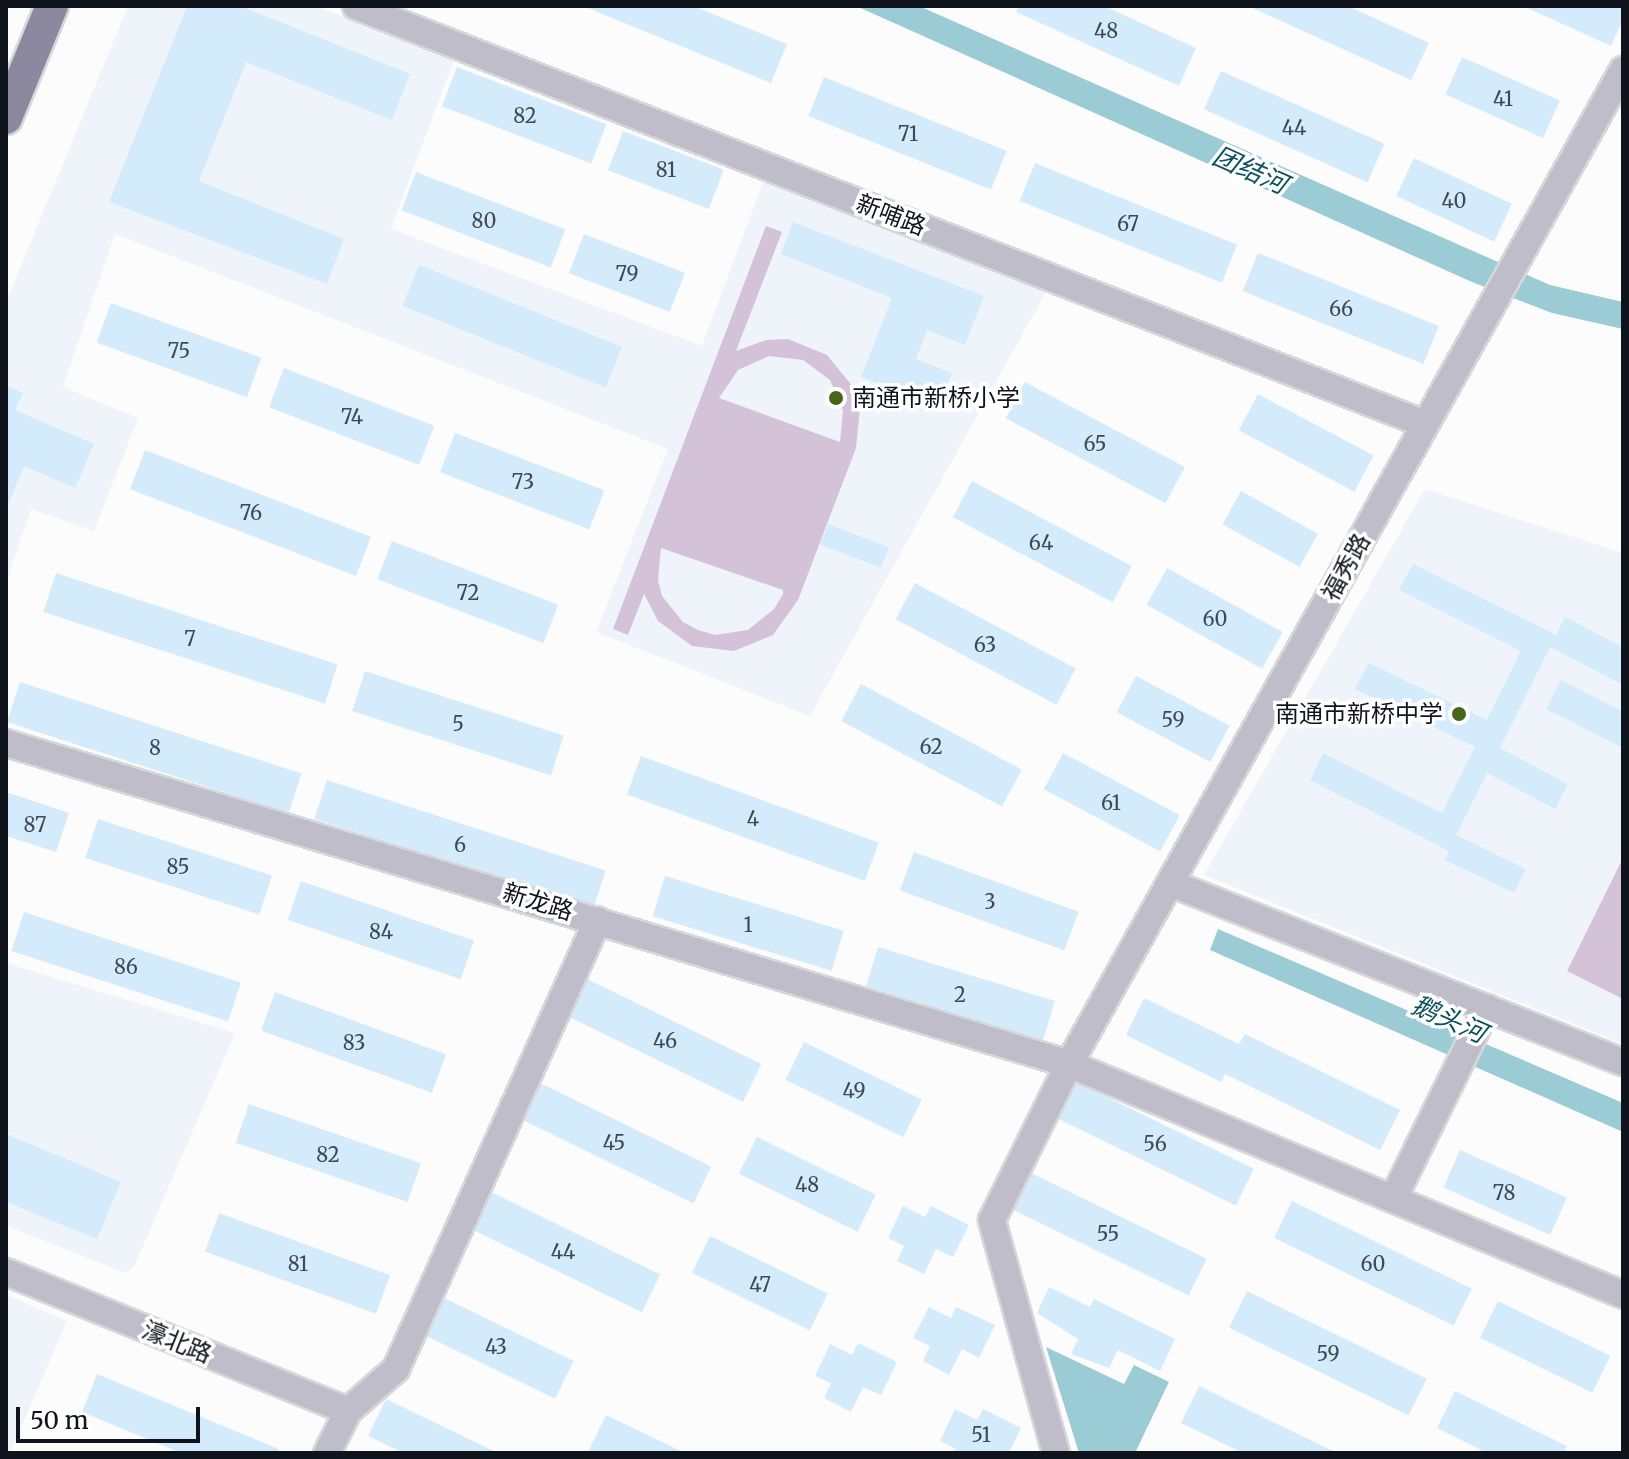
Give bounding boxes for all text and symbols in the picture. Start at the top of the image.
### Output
house number: 48 [1094,18,1118,42]
house number: 41 [1493,86,1513,110]
house number: 82 [513,103,537,127]
house number: 44 [1282,115,1306,139]
house number: 71 [898,121,918,145]
water label: 团结河 [1208,140,1292,200]
house number: 81 [656,157,676,181]
house number: 40 [1442,188,1466,212]
street label: 新哺路 [852,189,930,241]
house number: 80 [472,208,496,232]
house number: 67 [1117,211,1139,235]
house number: 79 [615,261,639,285]
house number: 66 [1329,296,1353,320]
house number: 75 [168,338,190,362]
place label: 南通市新桥小学 [852,384,1020,412]
marker: 南通市新桥小学 [827,389,845,407]
house number: 74 [341,404,363,428]
house number: 65 [1084,431,1106,455]
house number: 73 [512,469,534,493]
house number: 76 [240,500,262,524]
street label: 福秀路 [1316,529,1376,605]
house number: 64 [1029,530,1053,554]
house number: 72 [457,580,479,604]
house number: 60 [1203,606,1227,630]
house number: 7 [184,626,196,650]
house number: 63 [974,632,996,656]
place label: 南通市新桥中学 [1275,700,1443,728]
marker: 南通市新桥中学 [1450,705,1468,723]
house number: 59 [1161,707,1185,731]
house number: 5 [452,711,464,735]
house number: 62 [919,734,943,758]
house number: 8 [149,735,161,759]
house number: 61 [1101,790,1121,814]
house number: 4 [747,806,759,830]
house number: 87 [24,812,46,836]
house number: 6 [454,832,466,856]
house number: 85 [167,854,189,878]
street label: 新龙路 [499,878,577,926]
house number: 3 [984,889,996,913]
house number: 1 [743,912,753,936]
house number: 84 [369,919,393,943]
house number: 86 [114,954,138,978]
house number: 2 [954,982,966,1006]
water label: 鹅头河 [1407,989,1491,1049]
house number: 46 [653,1028,677,1052]
house number: 83 [343,1030,365,1054]
house number: 49 [842,1078,866,1102]
house number: 45 [603,1130,625,1154]
house number: 56 [1143,1131,1167,1155]
house number: 82 [316,1142,340,1166]
house number: 48 [795,1172,819,1196]
house number: 78 [1493,1180,1515,1204]
house number: 55 [1097,1221,1119,1245]
house number: 44 [551,1239,575,1263]
house number: 81 [288,1251,308,1275]
house number: 60 [1361,1251,1385,1275]
house number: 47 [749,1272,771,1296]
street label: 濠北路 [138,1315,216,1369]
house number: 43 [485,1334,507,1358]
house number: 59 [1316,1341,1340,1365]
scale bar [20,1391,204,1441]
text: 50 m [30,1405,89,1436]
house number: 51 [971,1422,991,1446]

